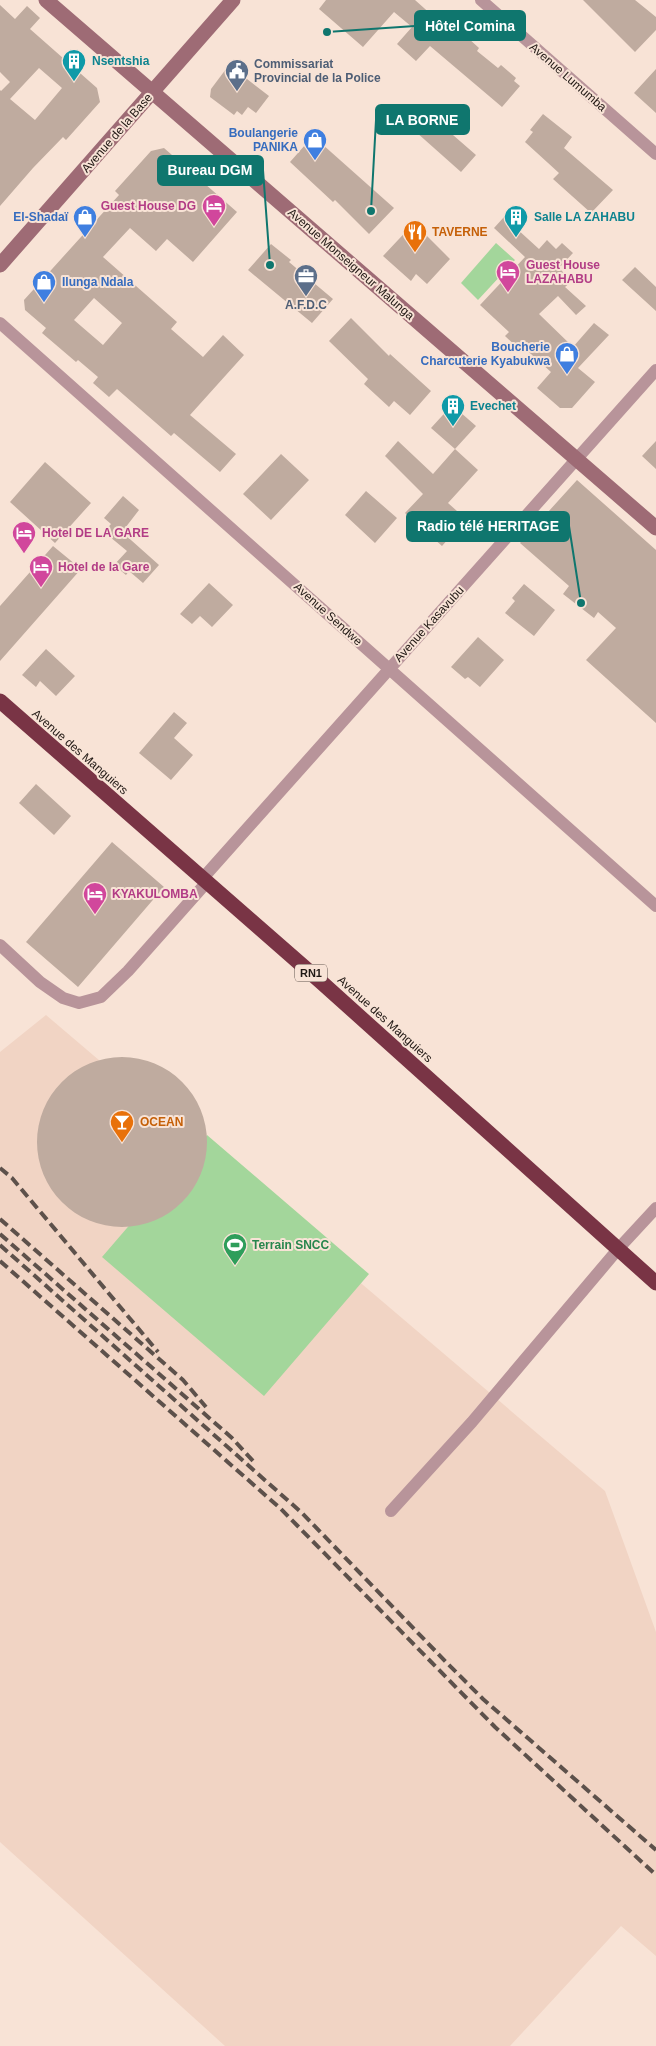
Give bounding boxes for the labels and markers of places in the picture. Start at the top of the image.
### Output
callout: Hôtel Comina [415,11,525,40]
building icon: Nsentshia [61,48,87,82]
place label: Nsentshia [92,54,150,68]
place label: Commissariat Provincial de la Police [254,57,381,85]
public building icon: Commissariat Provincial de la Police [224,58,250,92]
callout: LA BORNE [376,105,469,134]
place label: Boulangerie PANIKA [229,126,298,154]
shop icon: Boulangerie PANIKA [302,127,328,161]
callout: Bureau DGM [158,156,263,185]
hotel icon: Guest House DG [201,193,227,227]
place label: Guest House DG [101,199,196,213]
shop icon: El-Shadaï [72,204,98,238]
building icon: Salle LA ZAHABU [503,204,529,238]
place label: El-Shadaï [13,210,69,224]
place label: Salle LA ZAHABU [534,210,635,224]
restaurant icon: TAVERNE [402,219,428,253]
place label: TAVERNE [432,225,488,239]
place label: Guest House LAZAHABU [526,258,600,286]
hotel icon: Guest House LAZAHABU [495,259,521,293]
office icon: A.F.D.C [293,263,319,297]
shop icon: Ilunga Ndala [31,269,57,303]
place label: Ilunga Ndala [62,275,134,289]
place label: A.F.D.C [285,298,327,312]
place label: Boucherie Charcuterie Kyabukwa [421,340,550,368]
shop icon: Boucherie Charcuterie Kyabukwa [554,341,580,375]
building icon: Evechet [440,393,466,427]
place label: Evechet [470,399,516,413]
callout: Radio télé HERITAGE [407,512,569,541]
hotel icon: Hotel DE LA GARE [11,520,37,554]
place label: Hotel DE LA GARE [42,526,149,540]
hotel icon: Hotel de la Gare [28,554,54,588]
place label: Hotel de la Gare [58,560,150,574]
hotel icon: KYAKULOMBA [82,881,108,915]
place label: KYAKULOMBA [112,887,198,901]
bar icon: OCEAN [109,1109,135,1143]
place label: OCEAN [140,1115,183,1129]
sports icon: Terrain SNCC [222,1232,248,1266]
place label: Terrain SNCC [252,1238,329,1252]

